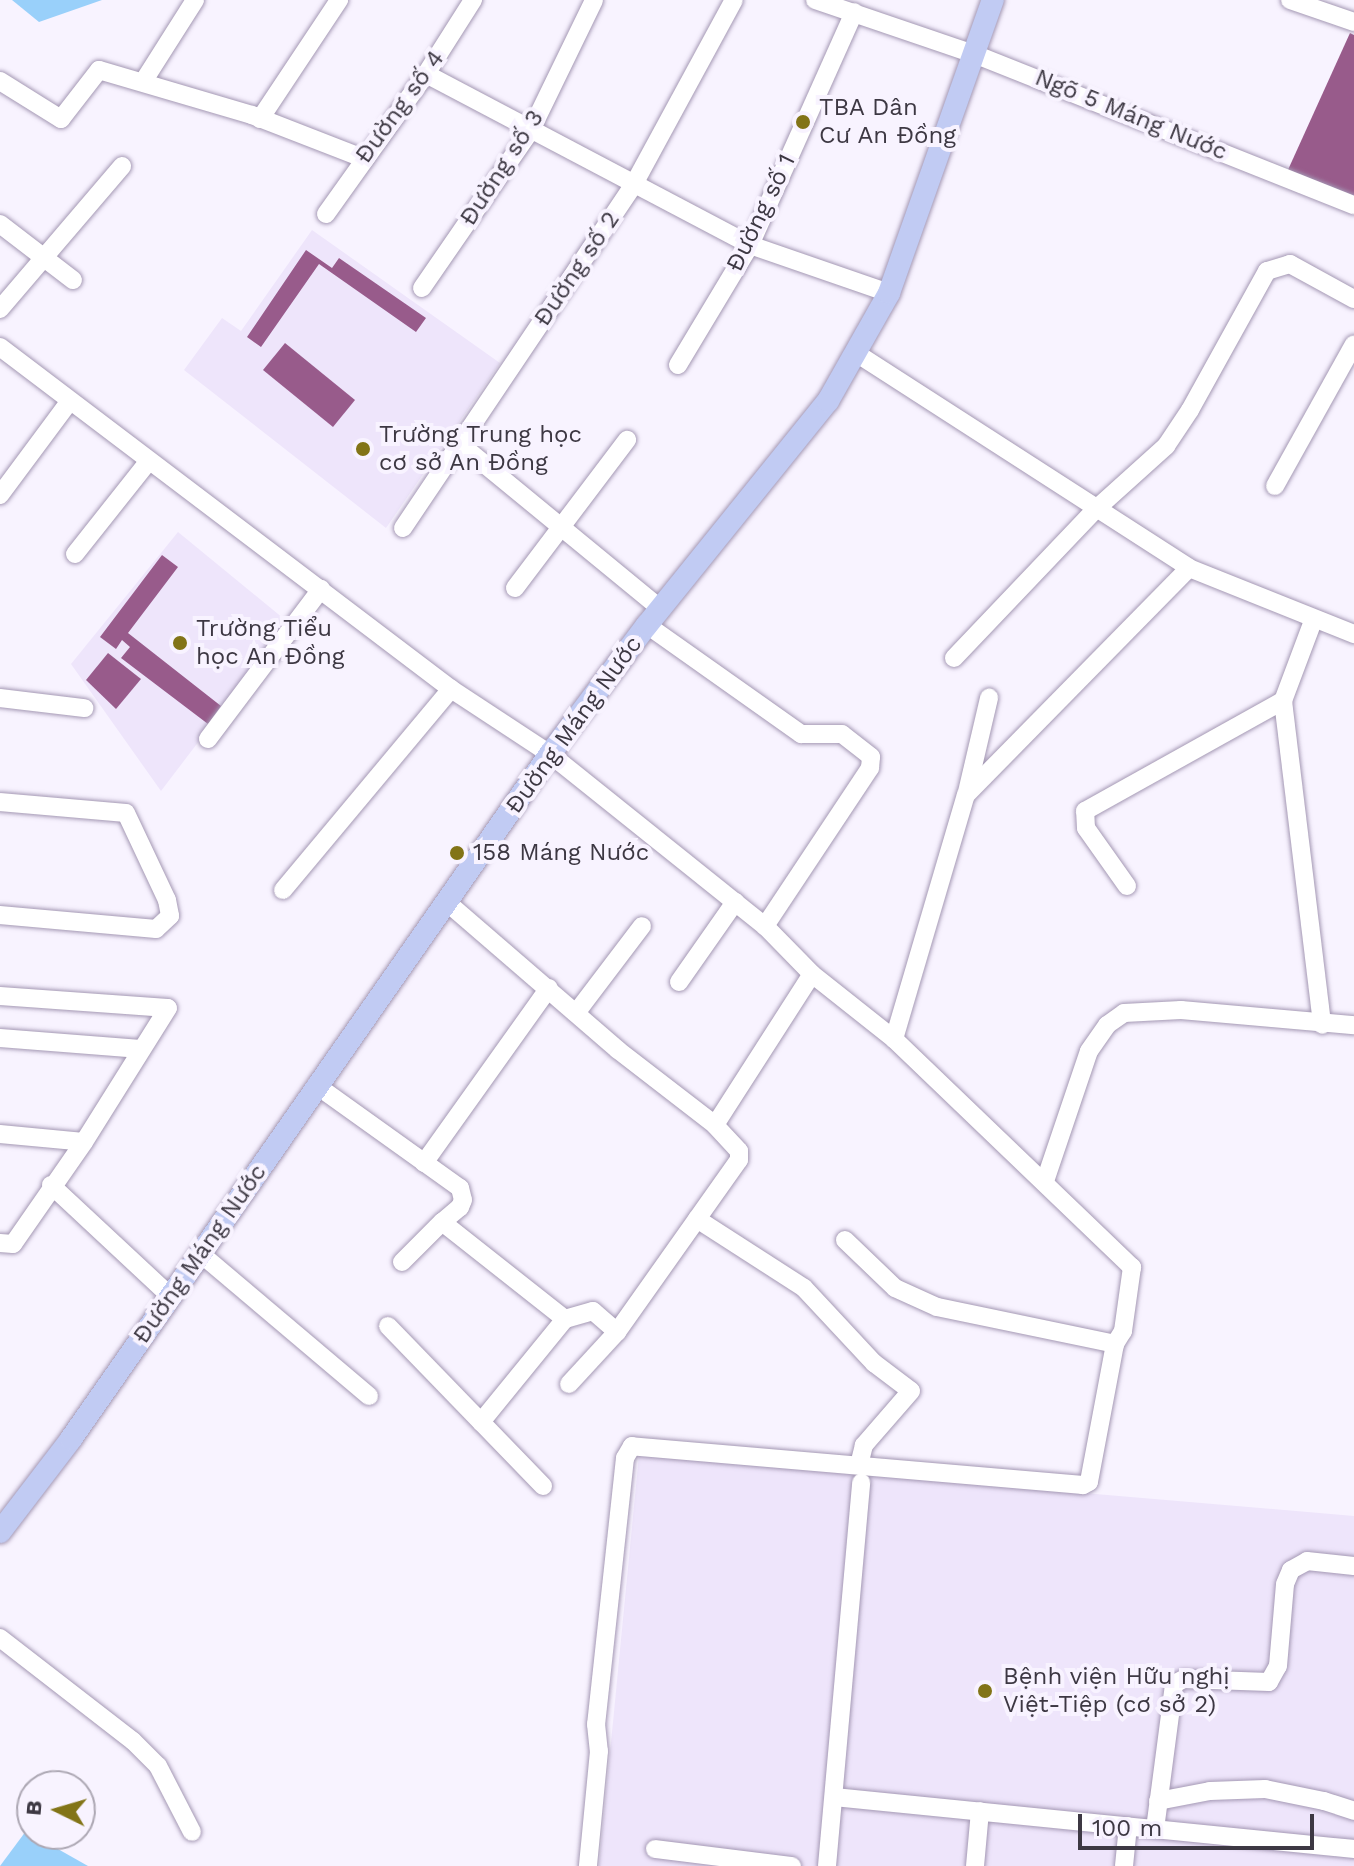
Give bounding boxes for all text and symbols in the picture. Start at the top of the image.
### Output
street label: Đường số 4 [349,45,451,169]
street label: Ngõ 5 Máng Nước [1031,63,1231,167]
place label: TBA Dân Cư An Đồng [819,94,957,150]
street label: Đường số 3 [454,105,550,231]
marker: TBA Dân Cư An Đồng [794,113,812,131]
street label: Đường số 1 [720,149,802,277]
street label: Đường số 2 [528,206,626,332]
place label: Trường Trung học cơ sở An Đồng [379,421,583,477]
marker: Trường Trung học cơ sở An Đồng [354,440,372,458]
place label: Trường Tiểu học An Đồng [196,615,345,671]
street label: Đường Máng Nước [500,631,648,819]
marker: Trường Tiểu học An Đồng [171,634,189,652]
place label: 158 Máng Nước [473,839,649,867]
marker: 158 Máng Nước [448,844,466,862]
street label: Đường Máng Nước [127,1159,273,1349]
place label: Bệnh viện Hữu nghị Việt-Tiệp (cơ sở 2) [1003,1663,1230,1719]
marker: Bệnh viện Hữu nghị Việt-Tiệp (cơ sở 2) [974,1680,996,1702]
north arrow [16,1770,96,1850]
scale bar [1082,1798,1318,1848]
text: B [20,1799,47,1817]
text: 100 m [1092,1814,1162,1842]

